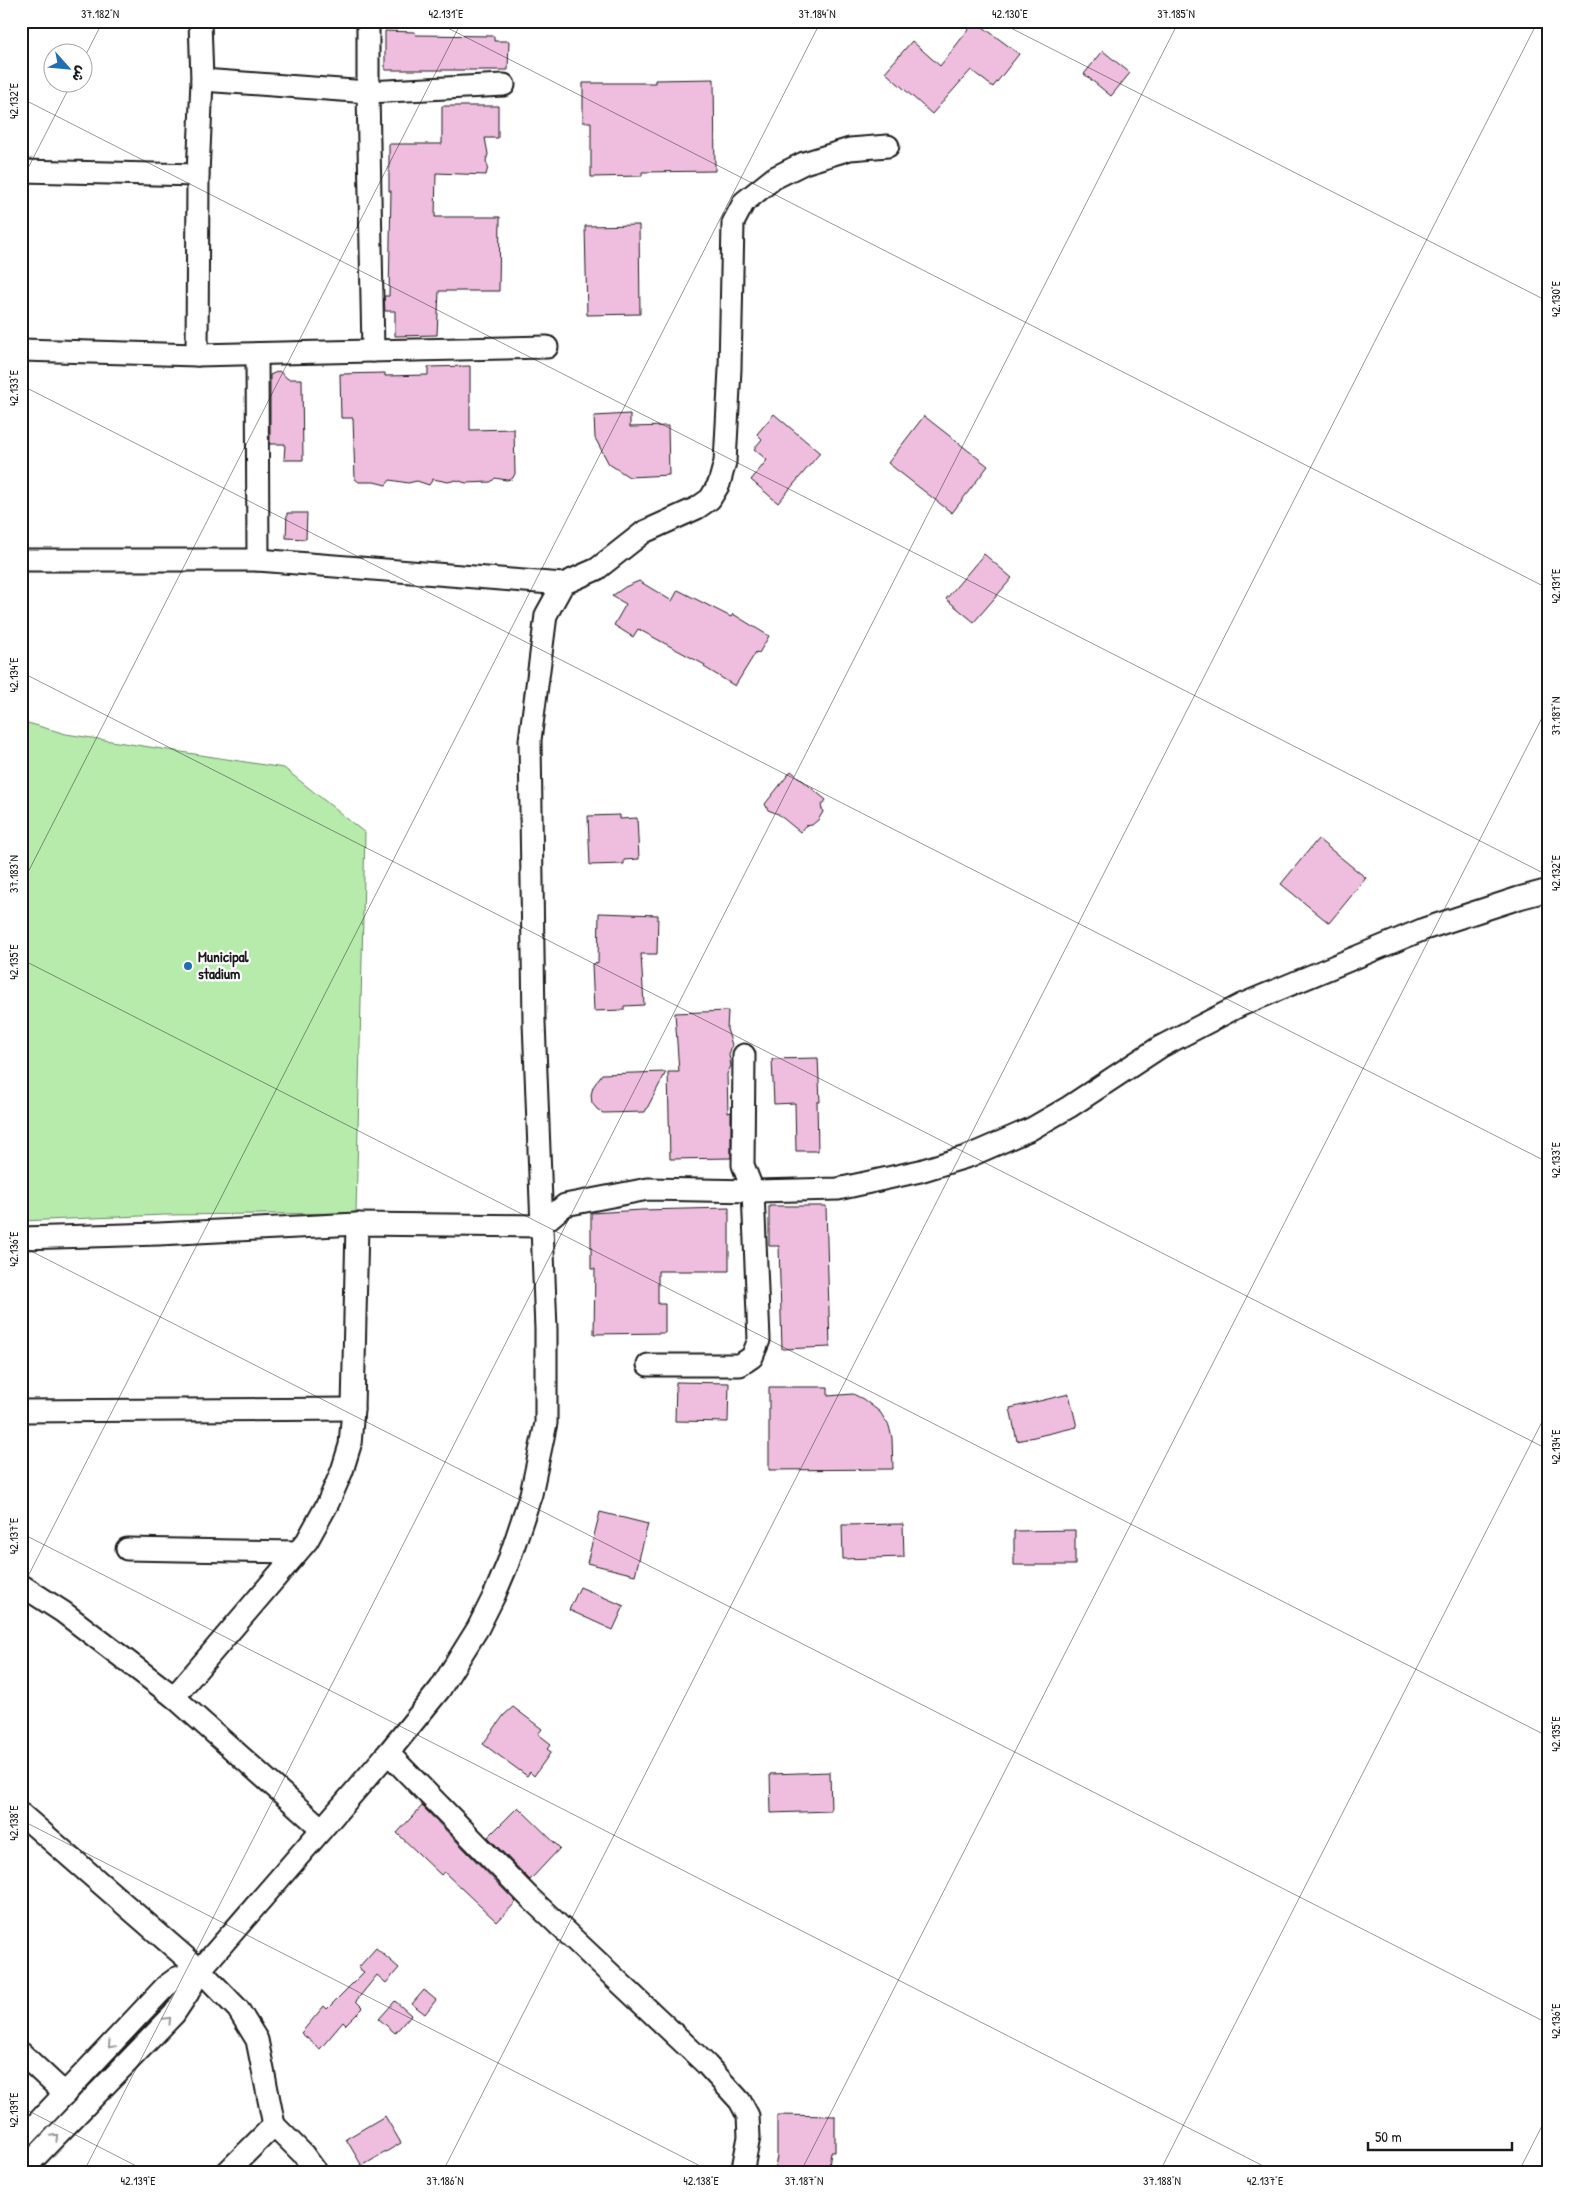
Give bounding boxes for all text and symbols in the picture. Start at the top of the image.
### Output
text: 37.182°N [81,5,119,22]
text: 42.131°E [429,5,464,22]
text: 37.184°N [798,5,836,22]
text: 42.130°E [992,5,1029,22]
text: 37.185°N [1157,5,1195,22]
north arrow [42,42,92,92]
text: ش [68,63,92,85]
text: 42.132°E [5,82,22,119]
text: 42.130°E [1547,280,1564,317]
text: 42.133°E [5,369,22,406]
text: 42.131°E [1547,568,1564,603]
text: 42.134°E [5,657,22,693]
text: 37.187°N [1547,697,1564,735]
text: 42.132°E [1547,854,1564,891]
text: 37.183°N [5,855,22,893]
text: 42.135°E [5,944,22,980]
place label: Municipal stadium [198,946,250,984]
marker: Municipal stadium [182,960,194,972]
text: 42.133°E [1547,1141,1564,1178]
text: 42.136°E [5,1231,22,1267]
text: 42.134°E [1547,1429,1564,1465]
text: 42.137°E [5,1517,22,1554]
text: 42.135°E [1547,1716,1564,1752]
text: 42.138°E [5,1804,22,1841]
text: 42.136°E [1547,2003,1564,2039]
one-way arrow [162,2017,171,2026]
one-way arrow [108,2040,117,2049]
text: 42.139°E [5,2092,22,2127]
scale bar [1368,2119,1511,2151]
text: 50 m [1375,2126,1402,2147]
one-way arrow [49,2134,58,2143]
text: 42.139°E [121,2172,156,2189]
text: 37.186°N [426,2172,464,2189]
text: 42.138°E [683,2172,720,2189]
text: 37.187°N [785,2172,823,2189]
text: 37.188°N [1143,2172,1181,2189]
text: 42.137°E [1247,2172,1284,2189]

